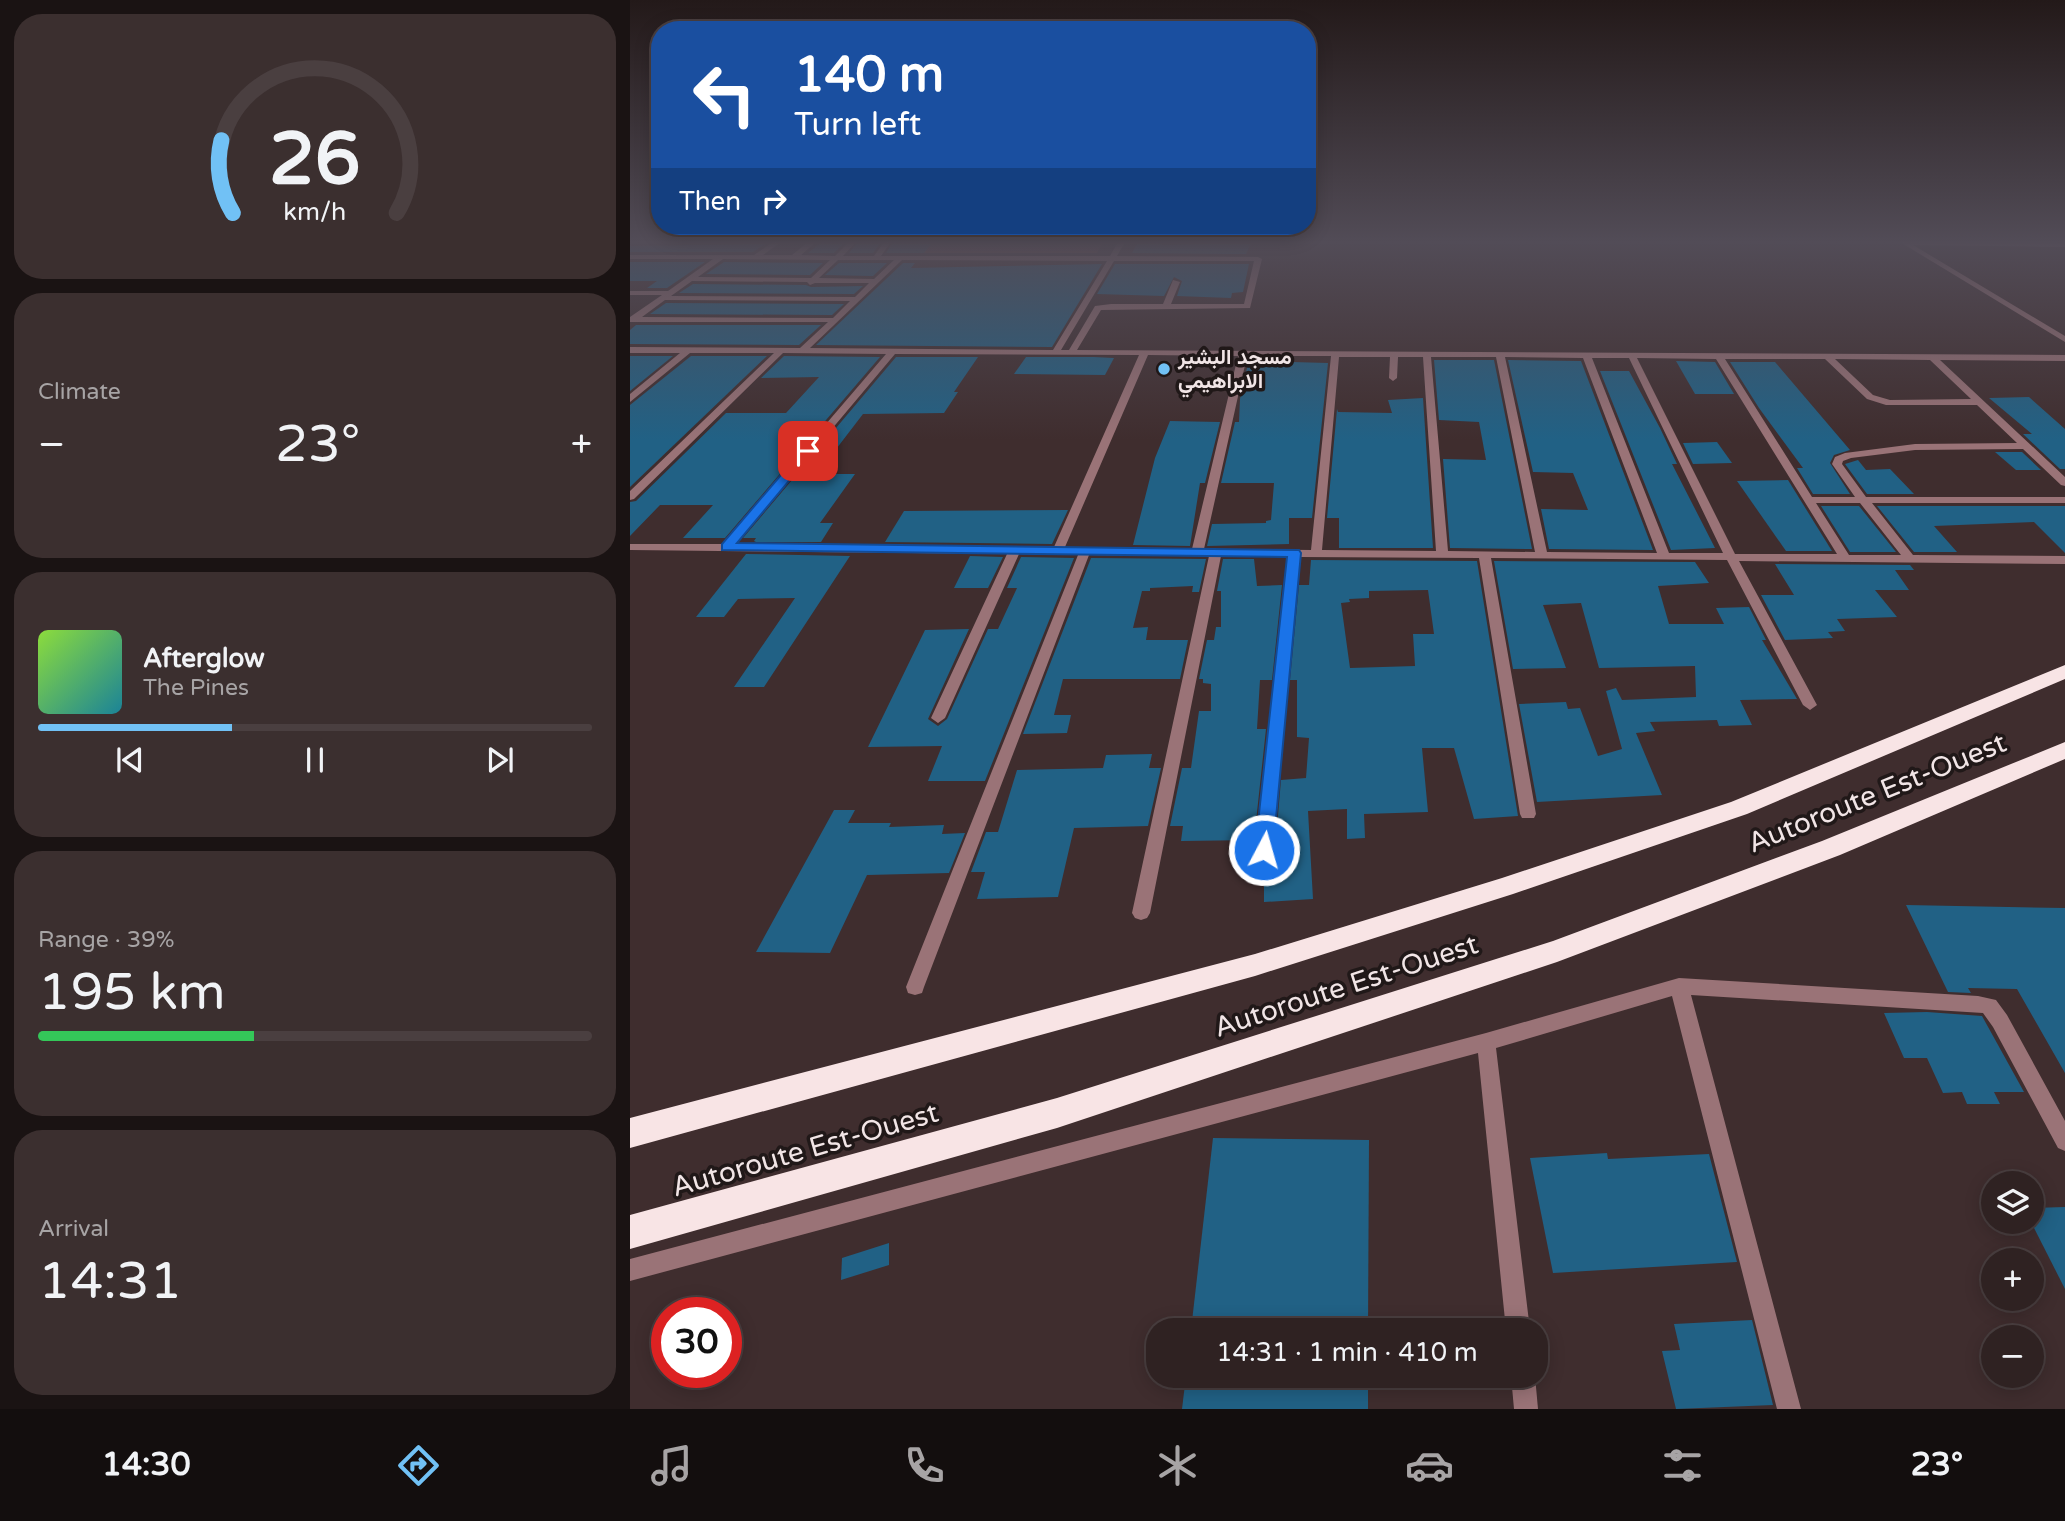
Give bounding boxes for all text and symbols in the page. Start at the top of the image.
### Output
text: 140 m [794,46,944,105]
icon: left [679,49,770,140]
text: Turn left [794,106,921,144]
text: 26 [269,116,361,204]
icon: right [755,182,793,220]
text: Then [679,186,741,217]
text: km/h [284,196,346,226]
place label: مسجد البشير الابراهيمي [1177,345,1292,398]
marker: مسجد البشير الابراهيمي [1156,361,1172,377]
text: Climate [38,378,121,406]
text: 23° [275,413,360,476]
pin [778,421,838,481]
text: − [38,422,65,468]
text: + [571,422,592,468]
icon: arrive [789,432,827,470]
text: Afterglow [143,643,265,674]
text: The Pines [143,674,249,702]
street label: Autoroute Est-Ouest [1743,725,2011,860]
icon: previous [111,741,149,779]
icon: pause [296,741,334,779]
icon: next [481,741,519,779]
position arrow [1227,813,1301,887]
text: Range · 39% [38,926,174,954]
street label: Autoroute Est-Ouest [1210,927,1483,1045]
text: 195 km [38,961,226,1024]
street label: Autoroute Est-Ouest [668,1096,942,1204]
map controls [1981,1171,2044,1388]
button: layers [1981,1171,2044,1234]
text: Arrival [38,1215,109,1243]
button: + [1981,1248,2044,1311]
text: 14:31 [38,1250,182,1313]
speed limit sign: 30 [651,1297,742,1388]
button: − [1981,1325,2044,1388]
text: 14:31 · 1 min · 410 m [1216,1337,1478,1368]
icon: directions [394,1441,443,1490]
icon: music [647,1441,696,1490]
icon: phone [900,1441,949,1490]
icon: climate [1153,1441,1202,1490]
icon: car [1405,1441,1454,1490]
icon: filters [1658,1441,1707,1490]
text: 14:30 [102,1446,191,1484]
text: 23° [1911,1446,1963,1484]

